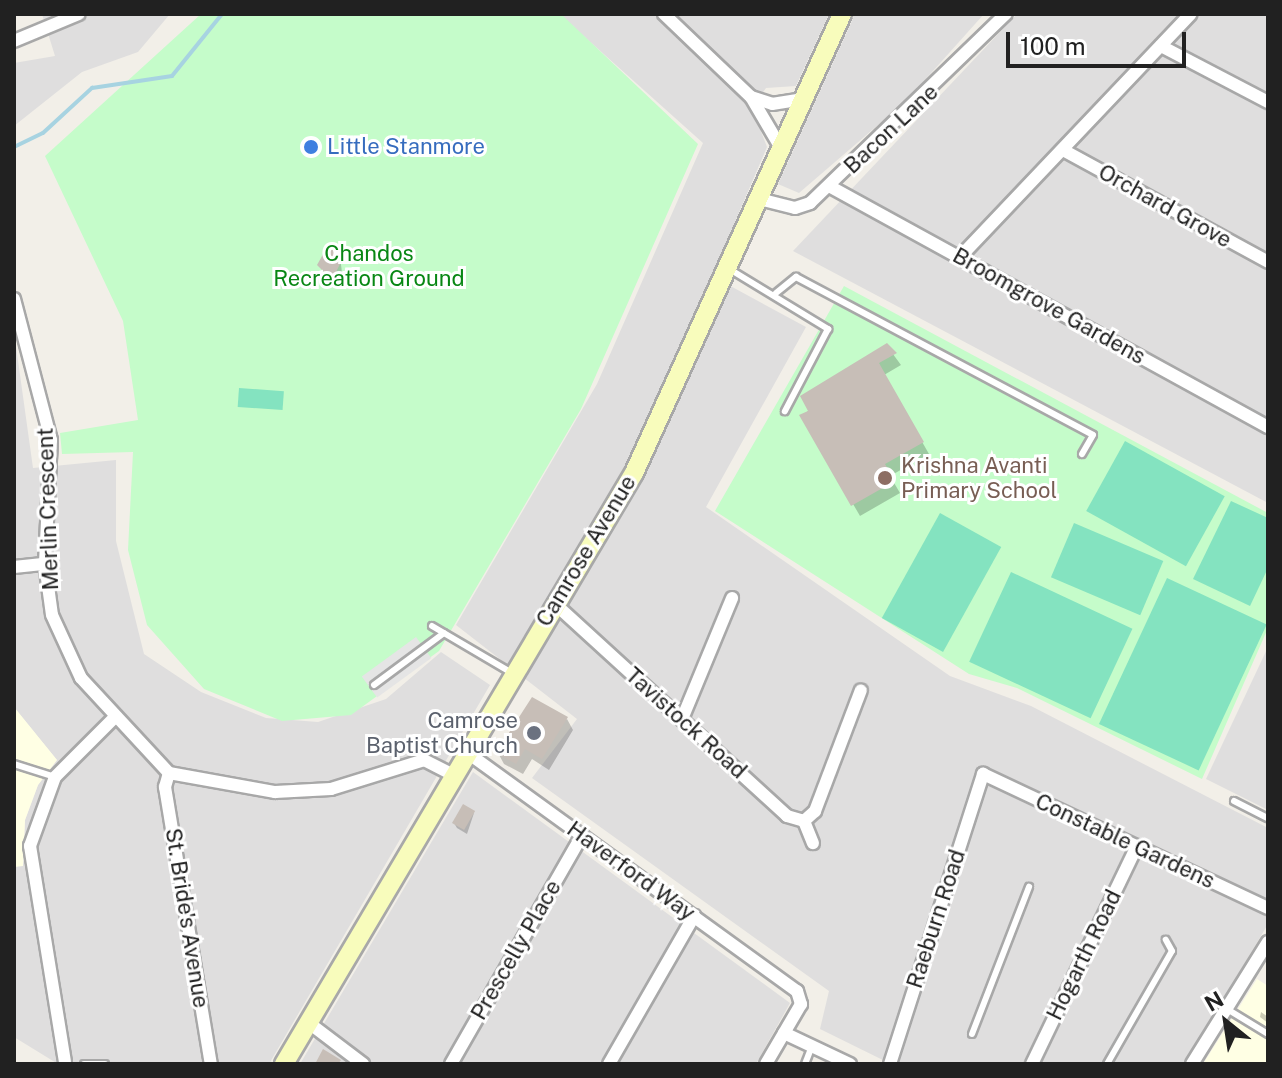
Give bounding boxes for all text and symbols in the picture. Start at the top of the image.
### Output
scale bar [1010,16,1190,66]
text: 100 m [1020,32,1086,60]
street label: Bacon Lane [839,79,943,179]
place label: Little Stanmore [327,134,485,160]
marker: Little Stanmore [302,138,320,156]
street label: Orchard Grove [1094,159,1236,253]
park label: Chandos Recreation Ground [273,240,465,292]
street label: Broomgrove Gardens [948,242,1150,370]
street label: Merlin Crescent [32,427,64,591]
place label: Krishna Avanti Primary School [901,452,1057,504]
marker: Krishna Avanti Primary School [876,469,894,487]
street label: Camrose Avenue [531,471,641,631]
street label: Tavistock Road [620,662,752,784]
place label: Camrose Baptist Church [366,707,518,758]
marker: Camrose Baptist Church [525,724,543,742]
street label: Constable Gardens [1031,788,1219,894]
street label: Haverford Way [562,816,700,926]
street label: St. Bride's Avenue [160,826,214,1010]
street label: Raeburn Road [901,846,971,992]
street label: Prescelly Place [465,875,567,1025]
street label: Hogarth Road [1041,886,1127,1024]
north arrow [1186,982,1266,1062]
text: N [1200,986,1228,1017]

